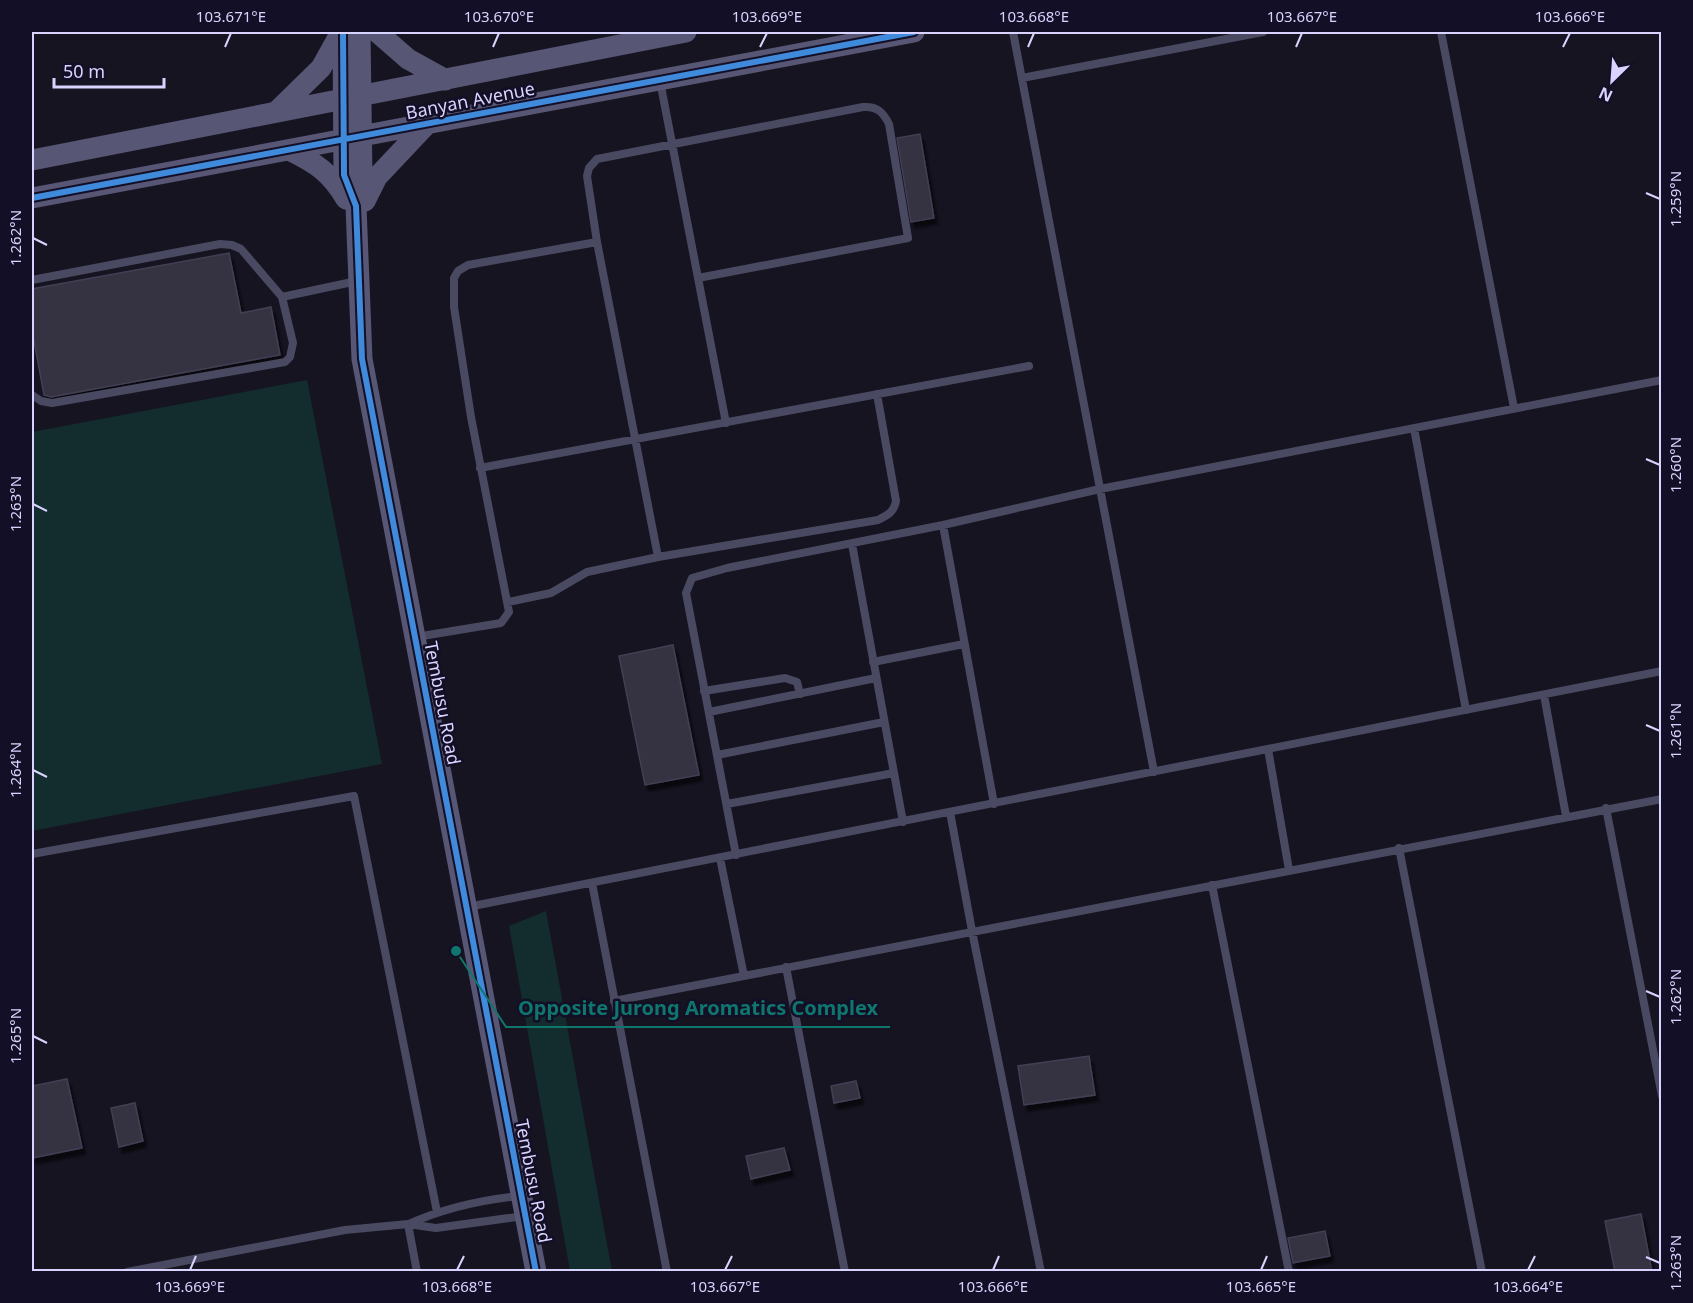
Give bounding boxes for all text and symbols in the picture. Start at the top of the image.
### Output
text: 103.671°E [196,6,266,26]
text: 103.670°E [464,6,534,26]
text: 103.669°E [732,6,802,26]
text: 103.668°E [999,6,1069,26]
text: 103.667°E [1267,6,1337,26]
text: 103.666°E [1535,6,1605,26]
scale bar [54,51,164,89]
north arrow [1582,51,1642,111]
text: 50 m [63,59,105,83]
street label: Banyan Avenue [403,76,537,124]
text: N [1595,82,1616,107]
text: 1.259°N [1665,171,1685,227]
text: 1.262°N [5,210,25,266]
text: 1.260°N [1665,437,1685,493]
text: 1.263°N [5,476,25,532]
street label: Tembusu Road [419,639,467,767]
text: 1.261°N [1665,703,1685,759]
text: 1.264°N [5,742,25,798]
text: 1.262°N [1665,969,1685,1025]
callout: Opposite Jurong Aromatics Complex [506,989,890,1027]
text: Opposite Jurong Aromatics Complex [518,994,878,1021]
text: 1.265°N [5,1008,25,1064]
street label: Tembusu Road [510,1117,558,1245]
text: 1.263°N [1665,1235,1685,1291]
text: 103.669°E [155,1276,225,1296]
text: 103.668°E [422,1276,492,1296]
text: 103.667°E [690,1276,760,1296]
text: 103.666°E [958,1276,1028,1296]
text: 103.665°E [1226,1276,1296,1296]
text: 103.664°E [1493,1276,1563,1296]

